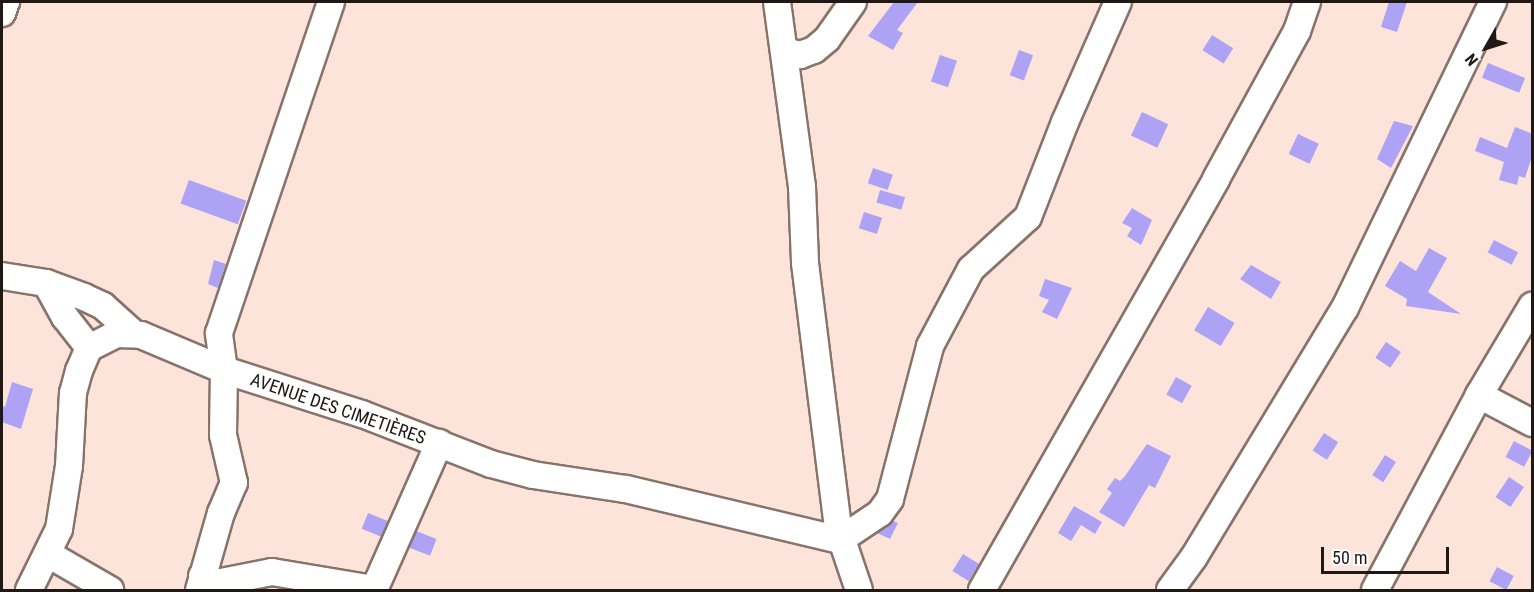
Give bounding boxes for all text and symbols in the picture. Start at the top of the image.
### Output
north arrow [1456,18,1516,78]
text: N [1461,50,1482,69]
street label: AVENUE DES CIMETIÈRES [248,369,428,449]
scale bar [1324,535,1452,573]
text: 50 m [1332,547,1367,568]

